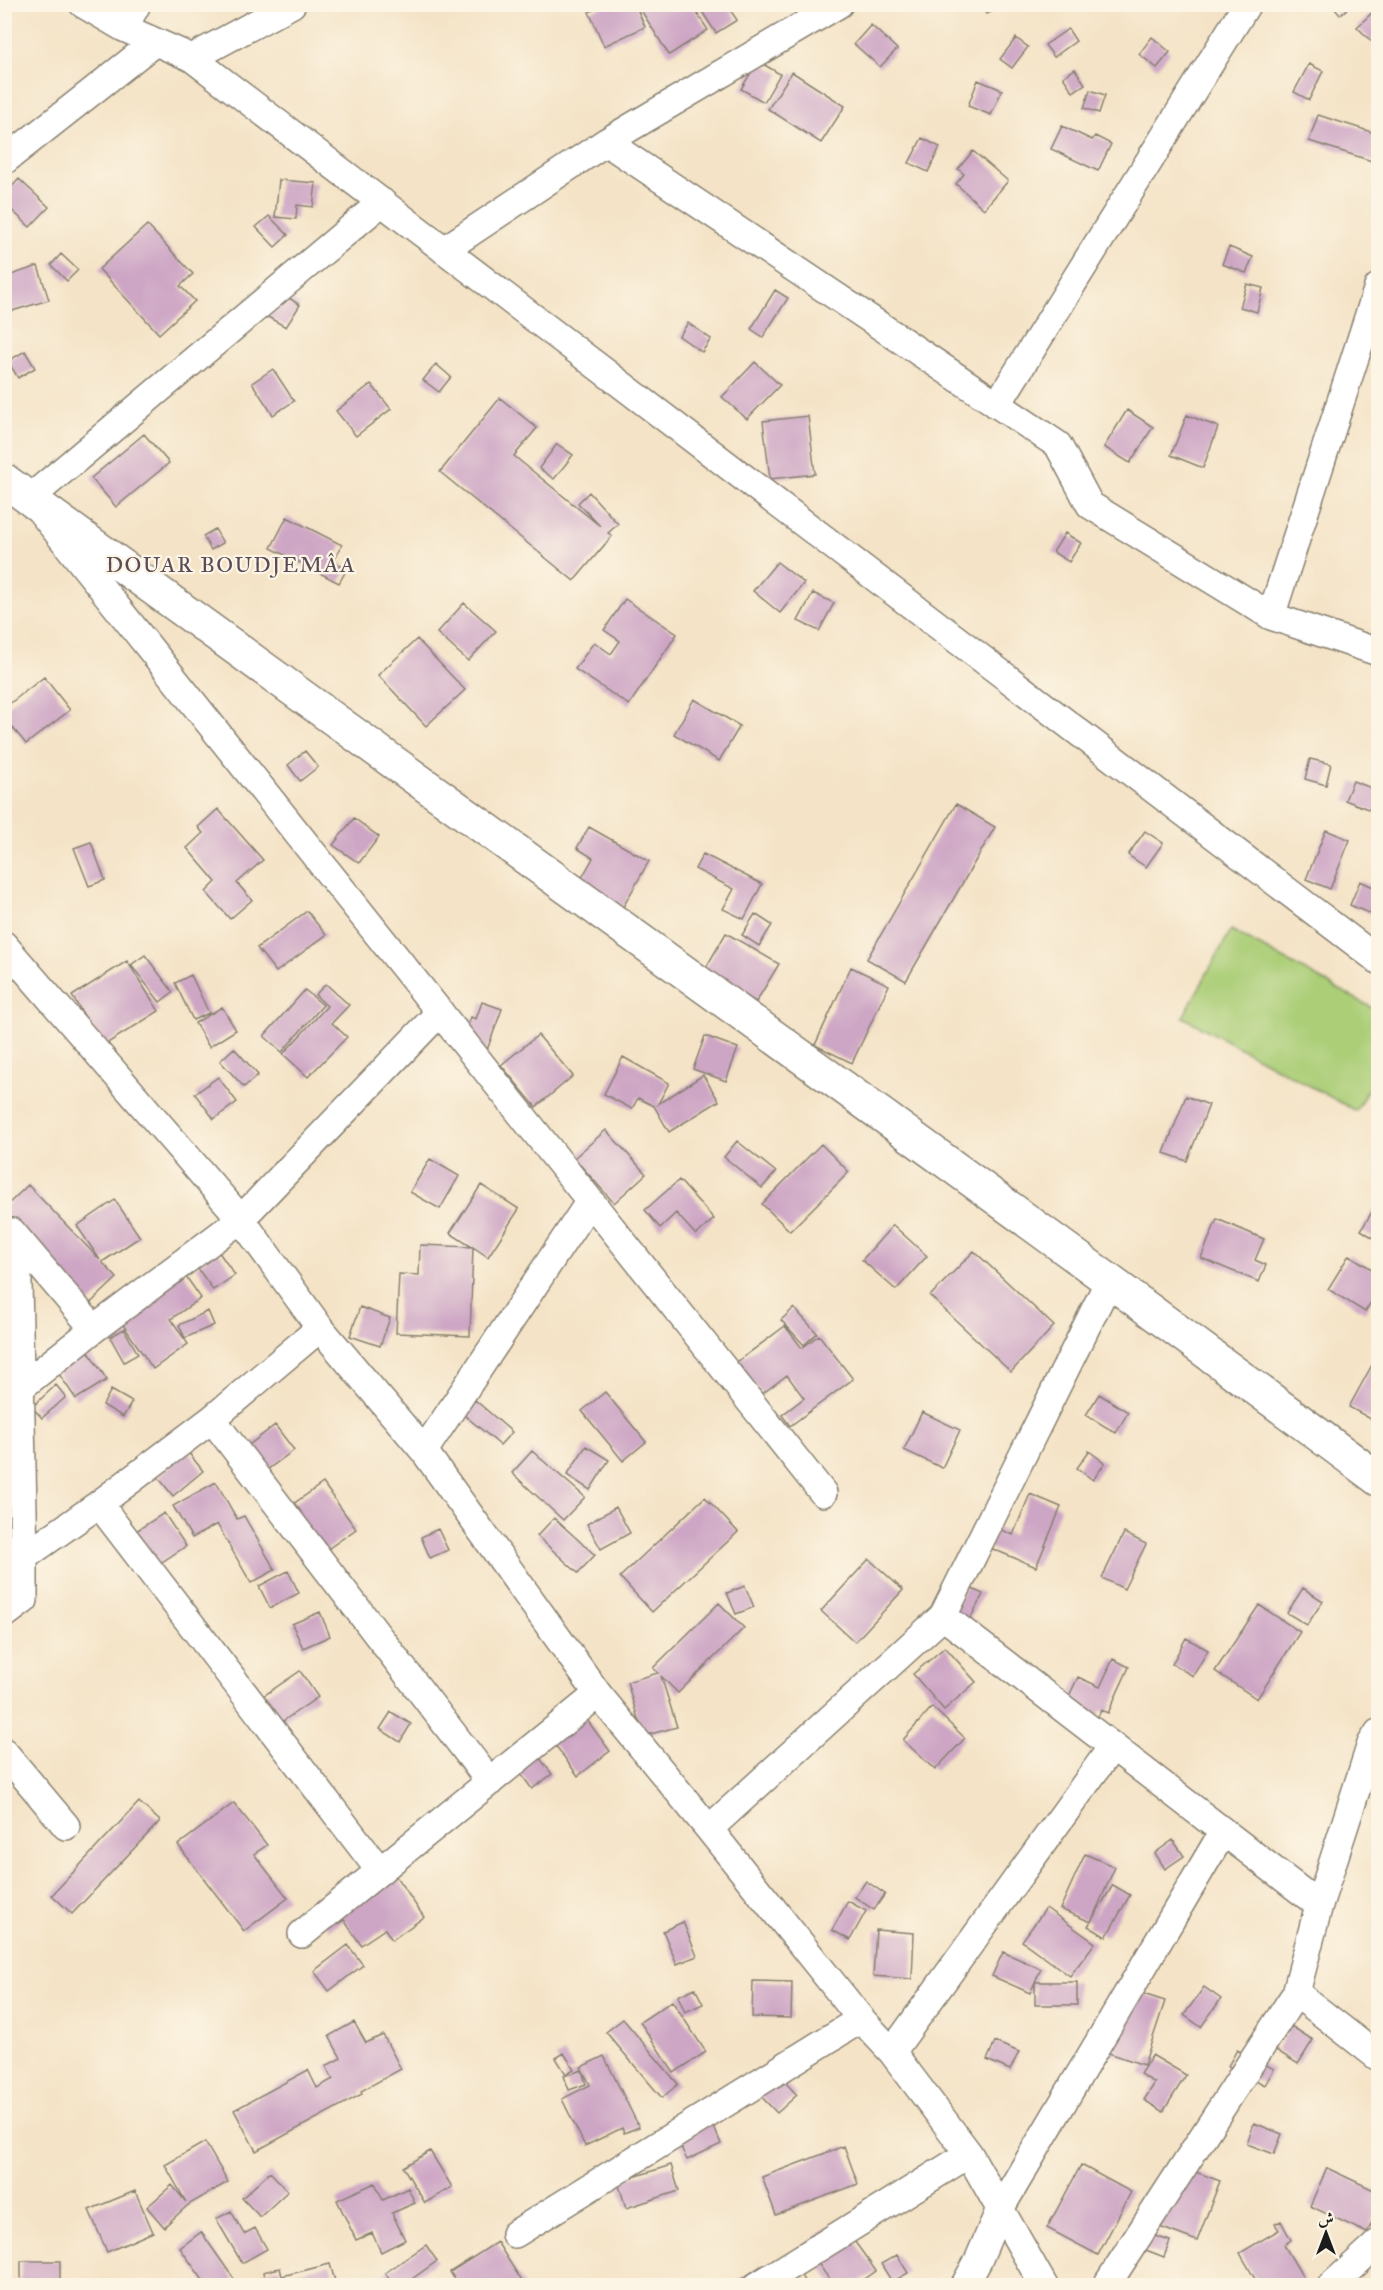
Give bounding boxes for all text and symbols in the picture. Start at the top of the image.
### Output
district label: DOUAR BOUDJEMÂA [106,551,356,578]
north arrow [1296,2203,1356,2263]
text: ش [1318,2209,1334,2228]

